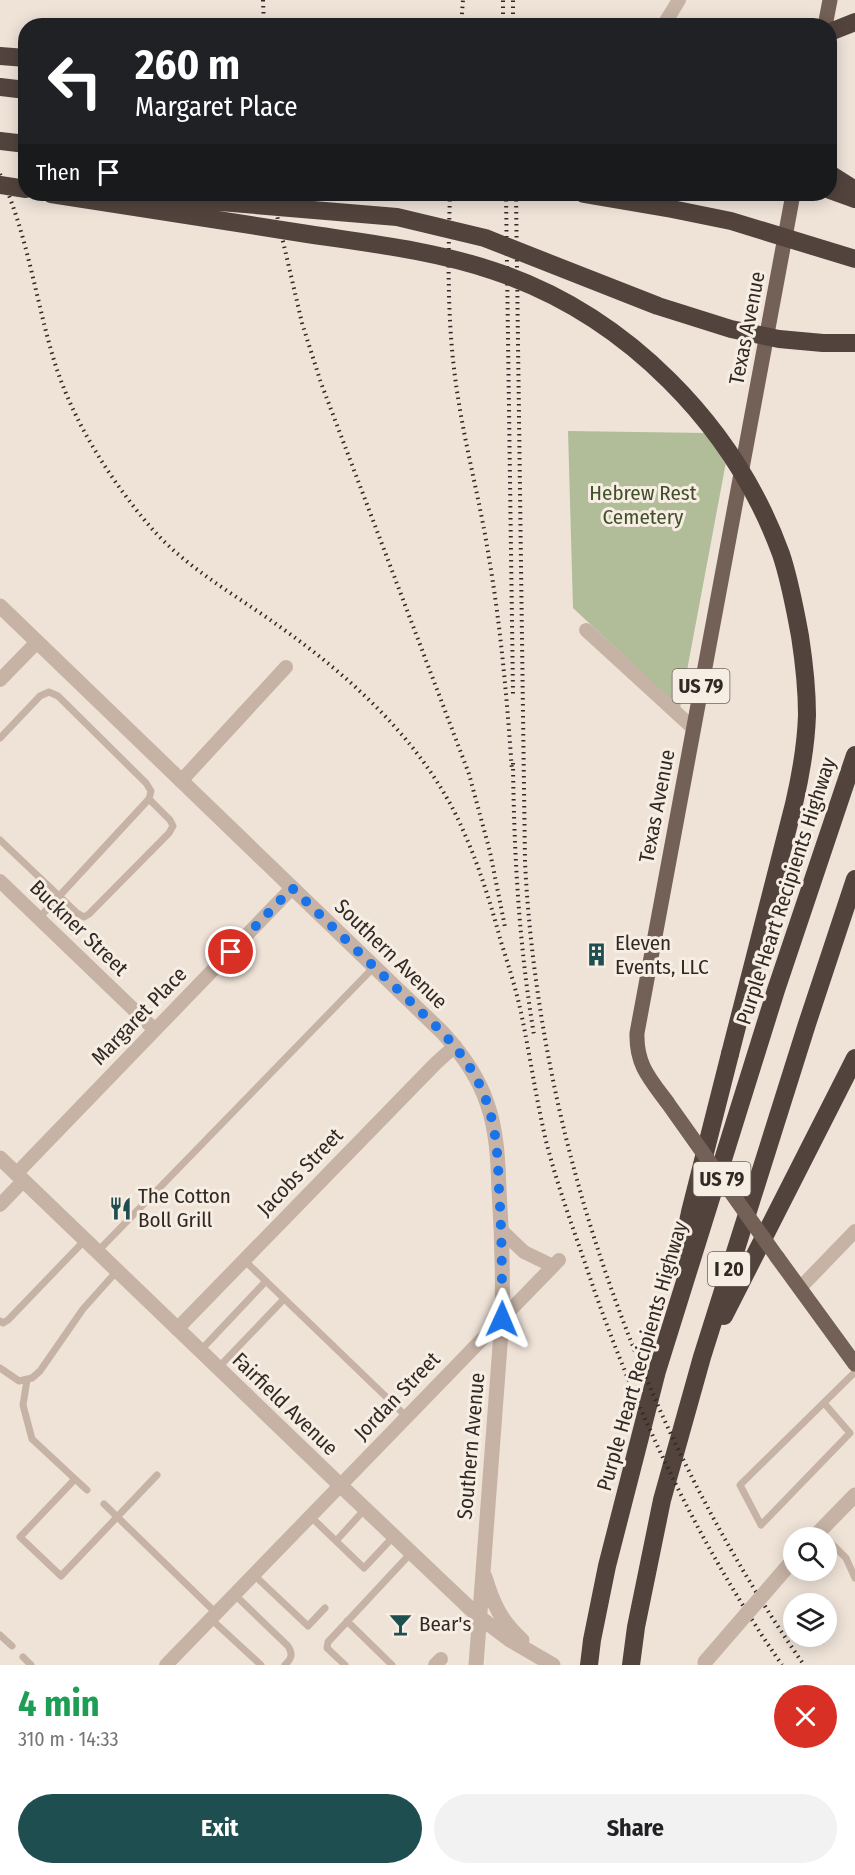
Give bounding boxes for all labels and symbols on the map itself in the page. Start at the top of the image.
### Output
street label: Texas Avenue [723,269,771,387]
park label: Hebrew Rest Cemetery [589,480,697,530]
road number: US 79 [672,669,730,703]
street label: Texas Avenue [633,747,681,865]
street label: Purple Heart Recipients Highway [730,754,842,1028]
street label: Buckner Street [24,875,134,981]
street label: Southern Avenue [329,894,453,1014]
pin [205,926,256,977]
place label: Eleven Events, LLC [615,930,709,980]
building icon: Eleven Events, LLC [584,942,610,968]
street label: Margaret Place [86,962,192,1070]
street label: Jacobs Street [252,1122,348,1221]
road number: US 79 [694,1162,750,1196]
place label: The Cotton Boll Grill [138,1183,231,1233]
restaurant icon: The Cotton Boll Grill [107,1195,133,1221]
street label: Purple Heart Recipients Highway [591,1218,693,1494]
road number: I 20 [708,1252,750,1286]
position arrow [470,1287,534,1351]
street label: Jordan Street [348,1346,446,1446]
street label: Fairfield Avenue [227,1347,343,1461]
street label: Southern Avenue [452,1372,490,1520]
bar icon: Bear's [388,1611,414,1637]
place label: Bear's [419,1611,471,1637]

